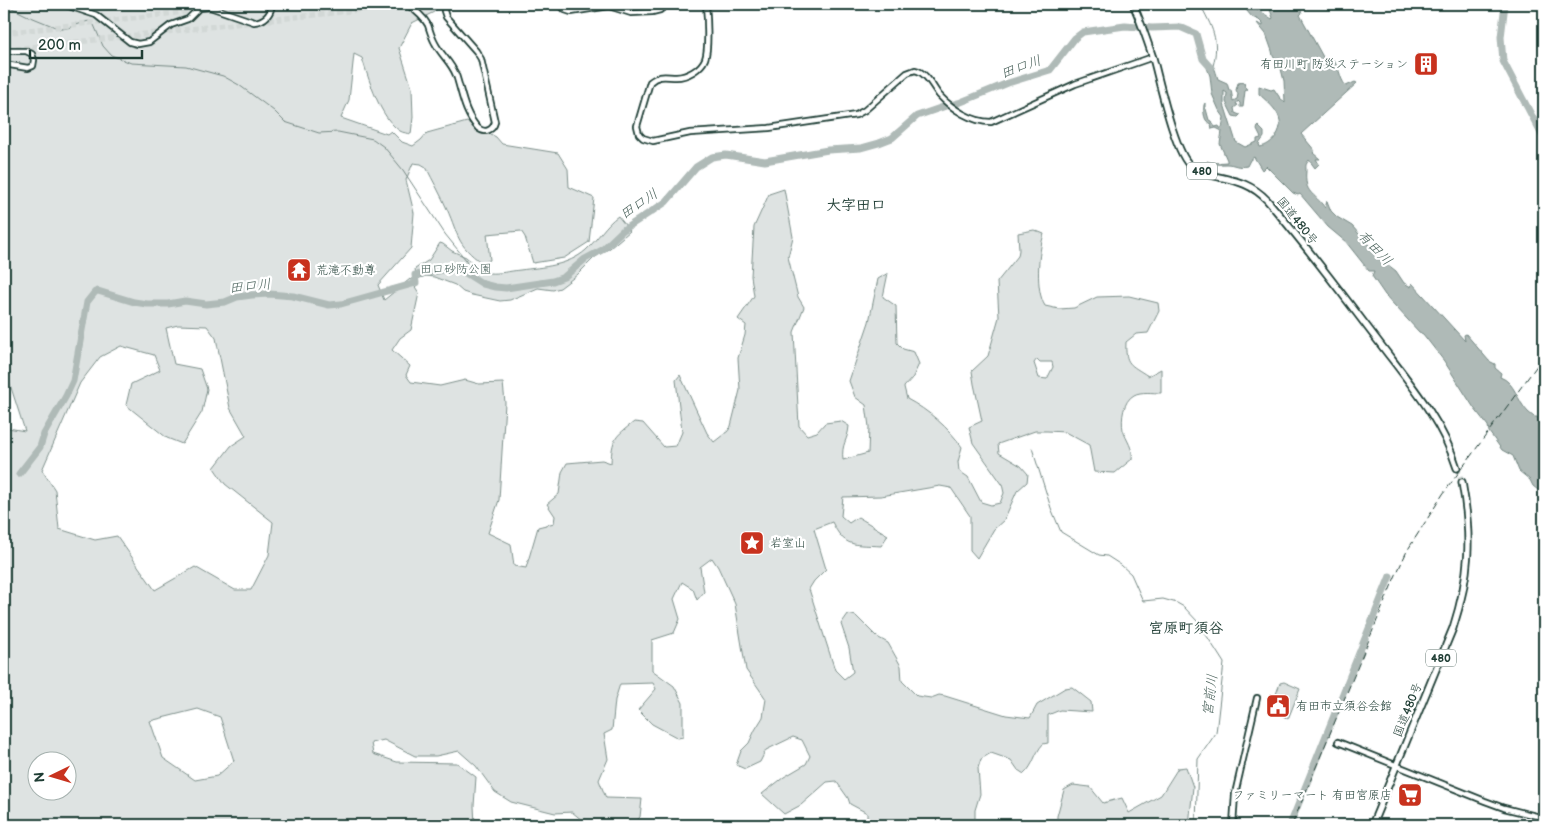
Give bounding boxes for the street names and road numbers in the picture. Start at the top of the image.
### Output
road number: 480 [1187,162,1217,180]
street label: 国道480号 [1273,194,1321,248]
road number: 480 [1426,650,1456,666]
street label: 国道480号 [1390,681,1426,739]

